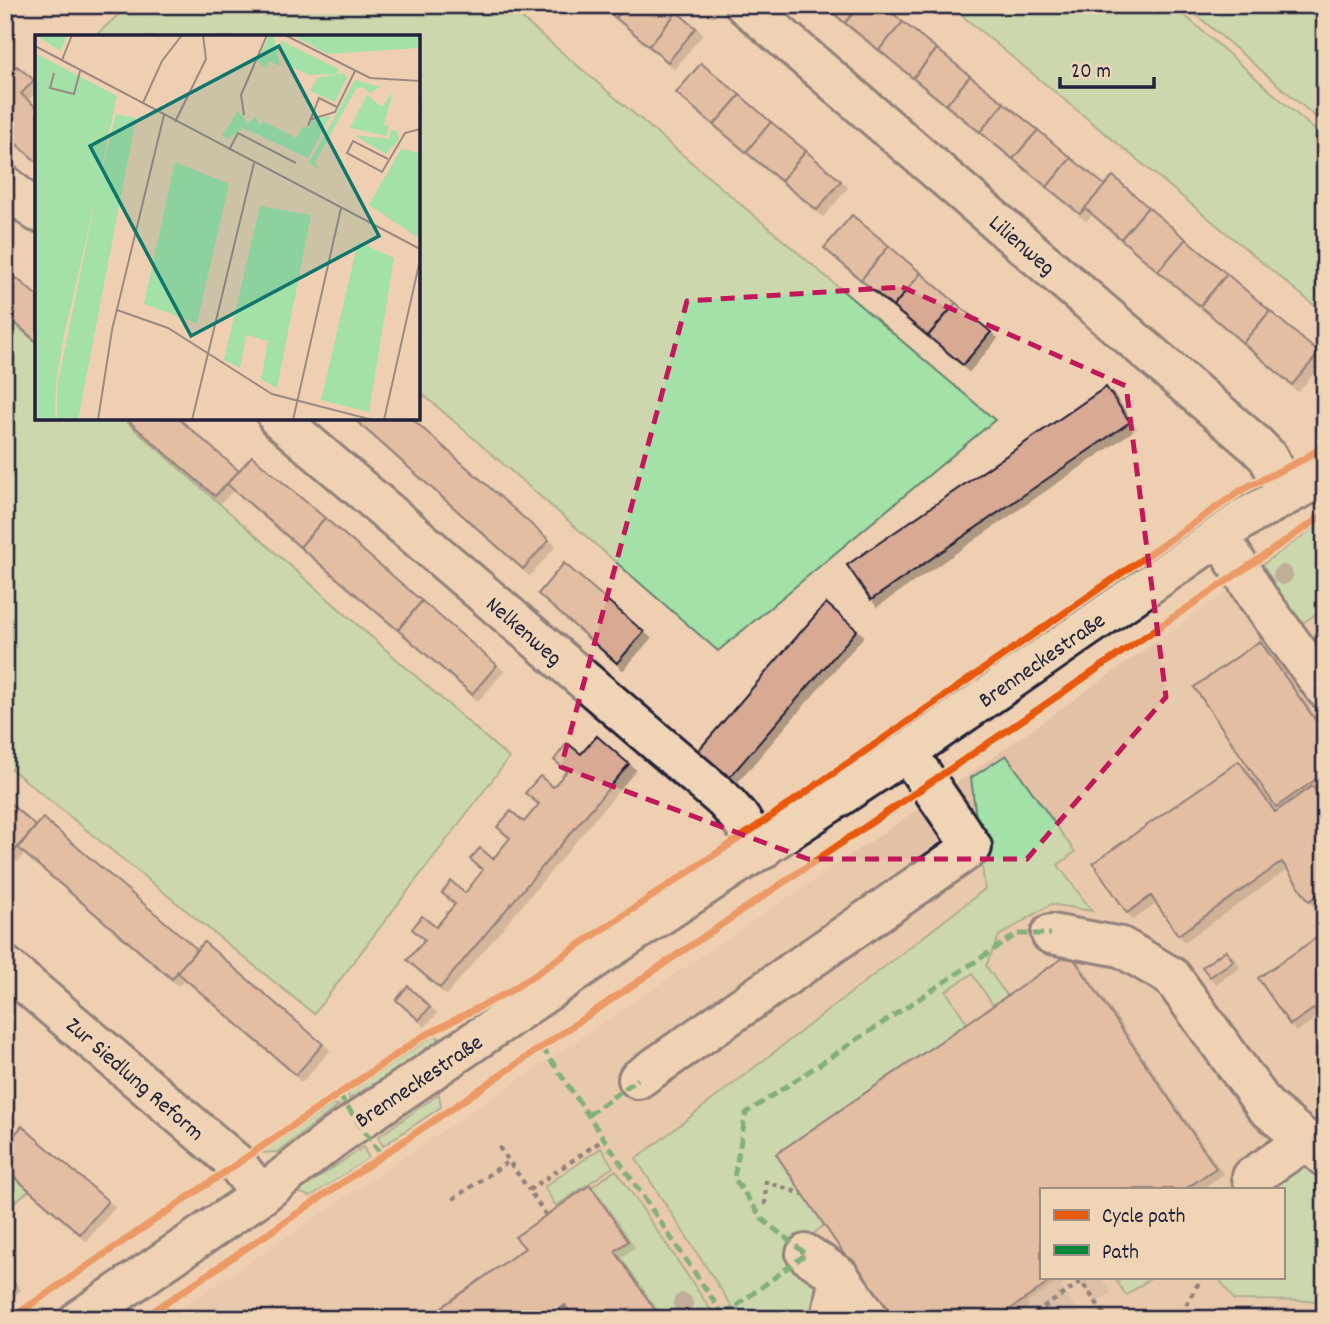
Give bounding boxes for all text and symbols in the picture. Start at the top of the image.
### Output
inset map [35,35,420,420]
scale bar [1060,46,1155,90]
text: 20 m [1071,58,1111,88]
street label: Lilienweg [980,208,1061,285]
street label: Nelkenweg [477,590,568,675]
street label: Brenneckestraße [973,606,1113,718]
street label: Zur Siedlung Reform [57,1011,210,1150]
street label: Brenneckestraße [349,1028,491,1138]
legend [1040,1188,1284,1278]
text: Cycle path [1102,1203,1185,1233]
text: Path [1102,1239,1139,1269]

